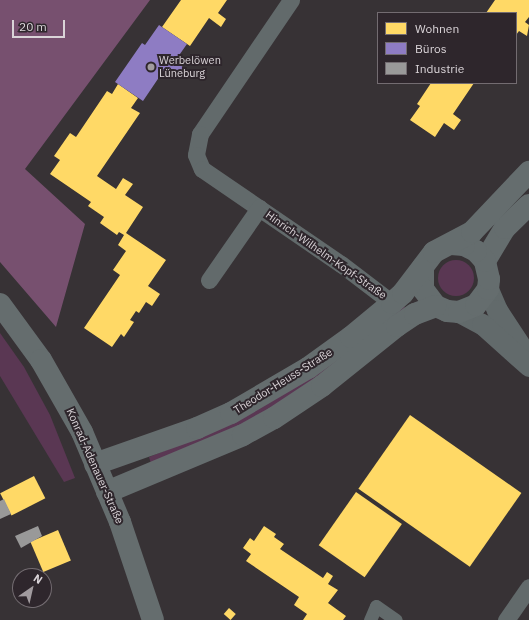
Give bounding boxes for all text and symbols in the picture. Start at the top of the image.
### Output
scale bar [14,12,67,38]
legend [377,12,517,84]
text: 20 m [19,19,47,34]
text: Wohnen [415,21,459,36]
text: Büros [415,41,447,56]
place label: Werbelöwen Lüneburg [159,54,221,80]
text: Industrie [415,61,464,76]
marker: Werbelöwen Lüneburg [146,62,156,72]
street label: Hinrich-Wilhelm-Kopf-Straße [263,208,389,302]
street label: Theodor-Heuss-Straße [231,345,335,417]
street label: Konrad-Adenauer-Straße [64,406,126,526]
north arrow [12,568,52,608]
text: N [31,571,45,587]

